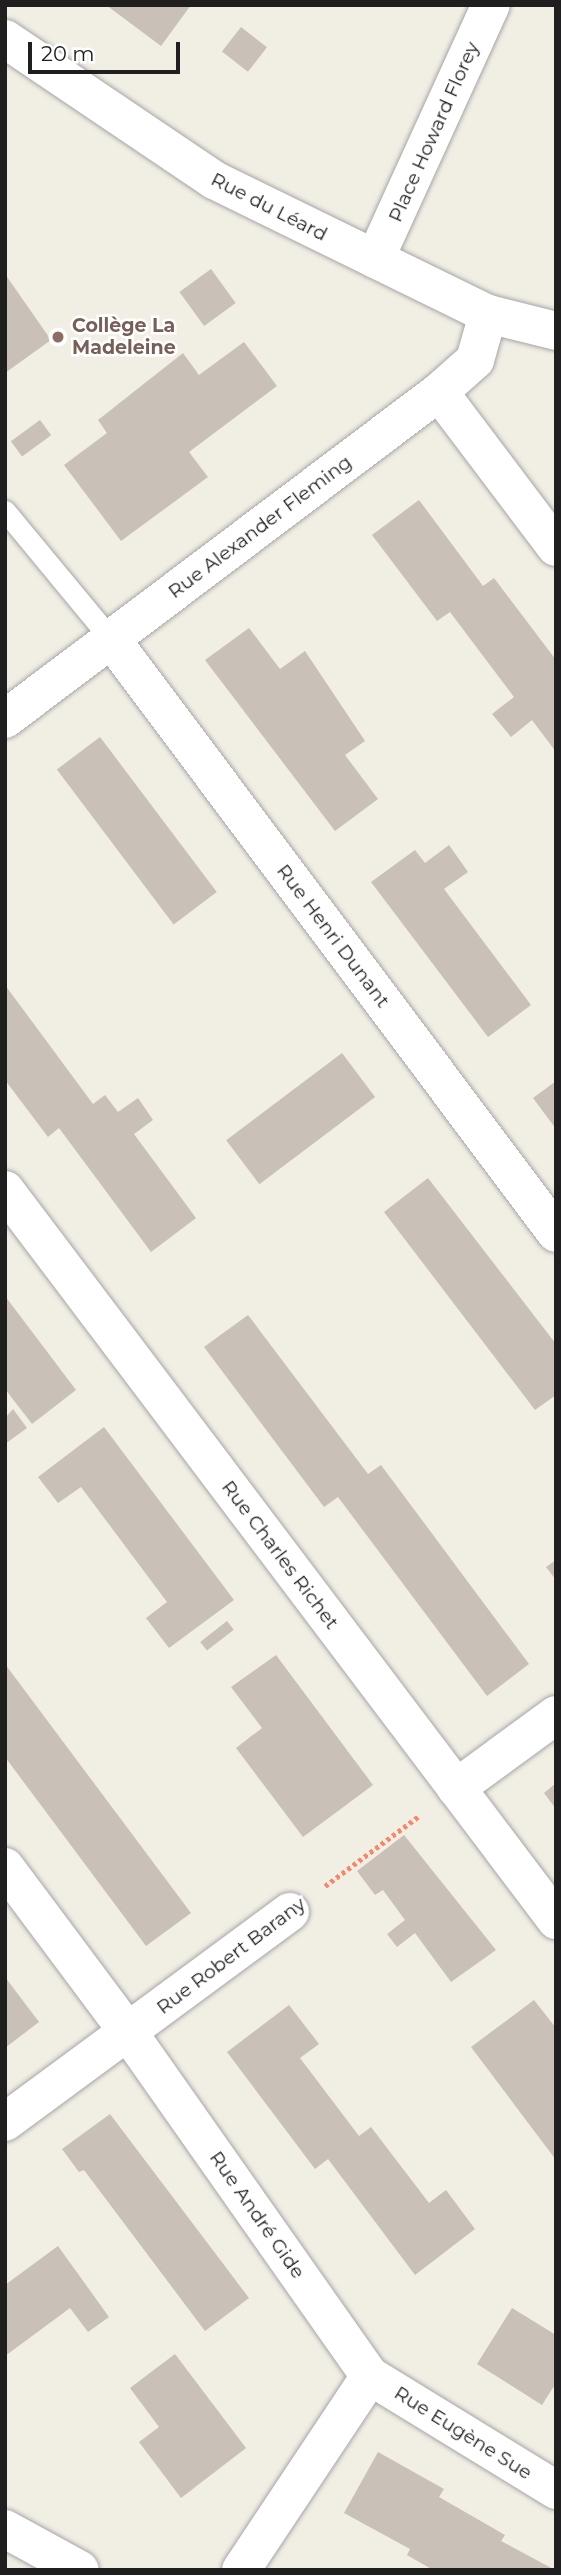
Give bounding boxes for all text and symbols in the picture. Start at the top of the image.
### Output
scale bar [32,28,184,72]
street label: Place Howard Florey [384,38,484,226]
text: 20 m [41,41,95,66]
street label: Rue du Léard [207,168,331,246]
place label: Collège La Madeleine [72,315,176,359]
marker: Collège La Madeleine [50,329,66,345]
street label: Rue Alexander Fleming [164,451,356,603]
street label: Rue Henri Dunant [272,860,394,1012]
street label: Rue Charles Richet [217,1476,343,1634]
street label: Rue Robert Barany [152,1893,310,2019]
street label: Rue André Gide [205,2147,309,2283]
street label: Rue Eugène Sue [390,2381,536,2485]

